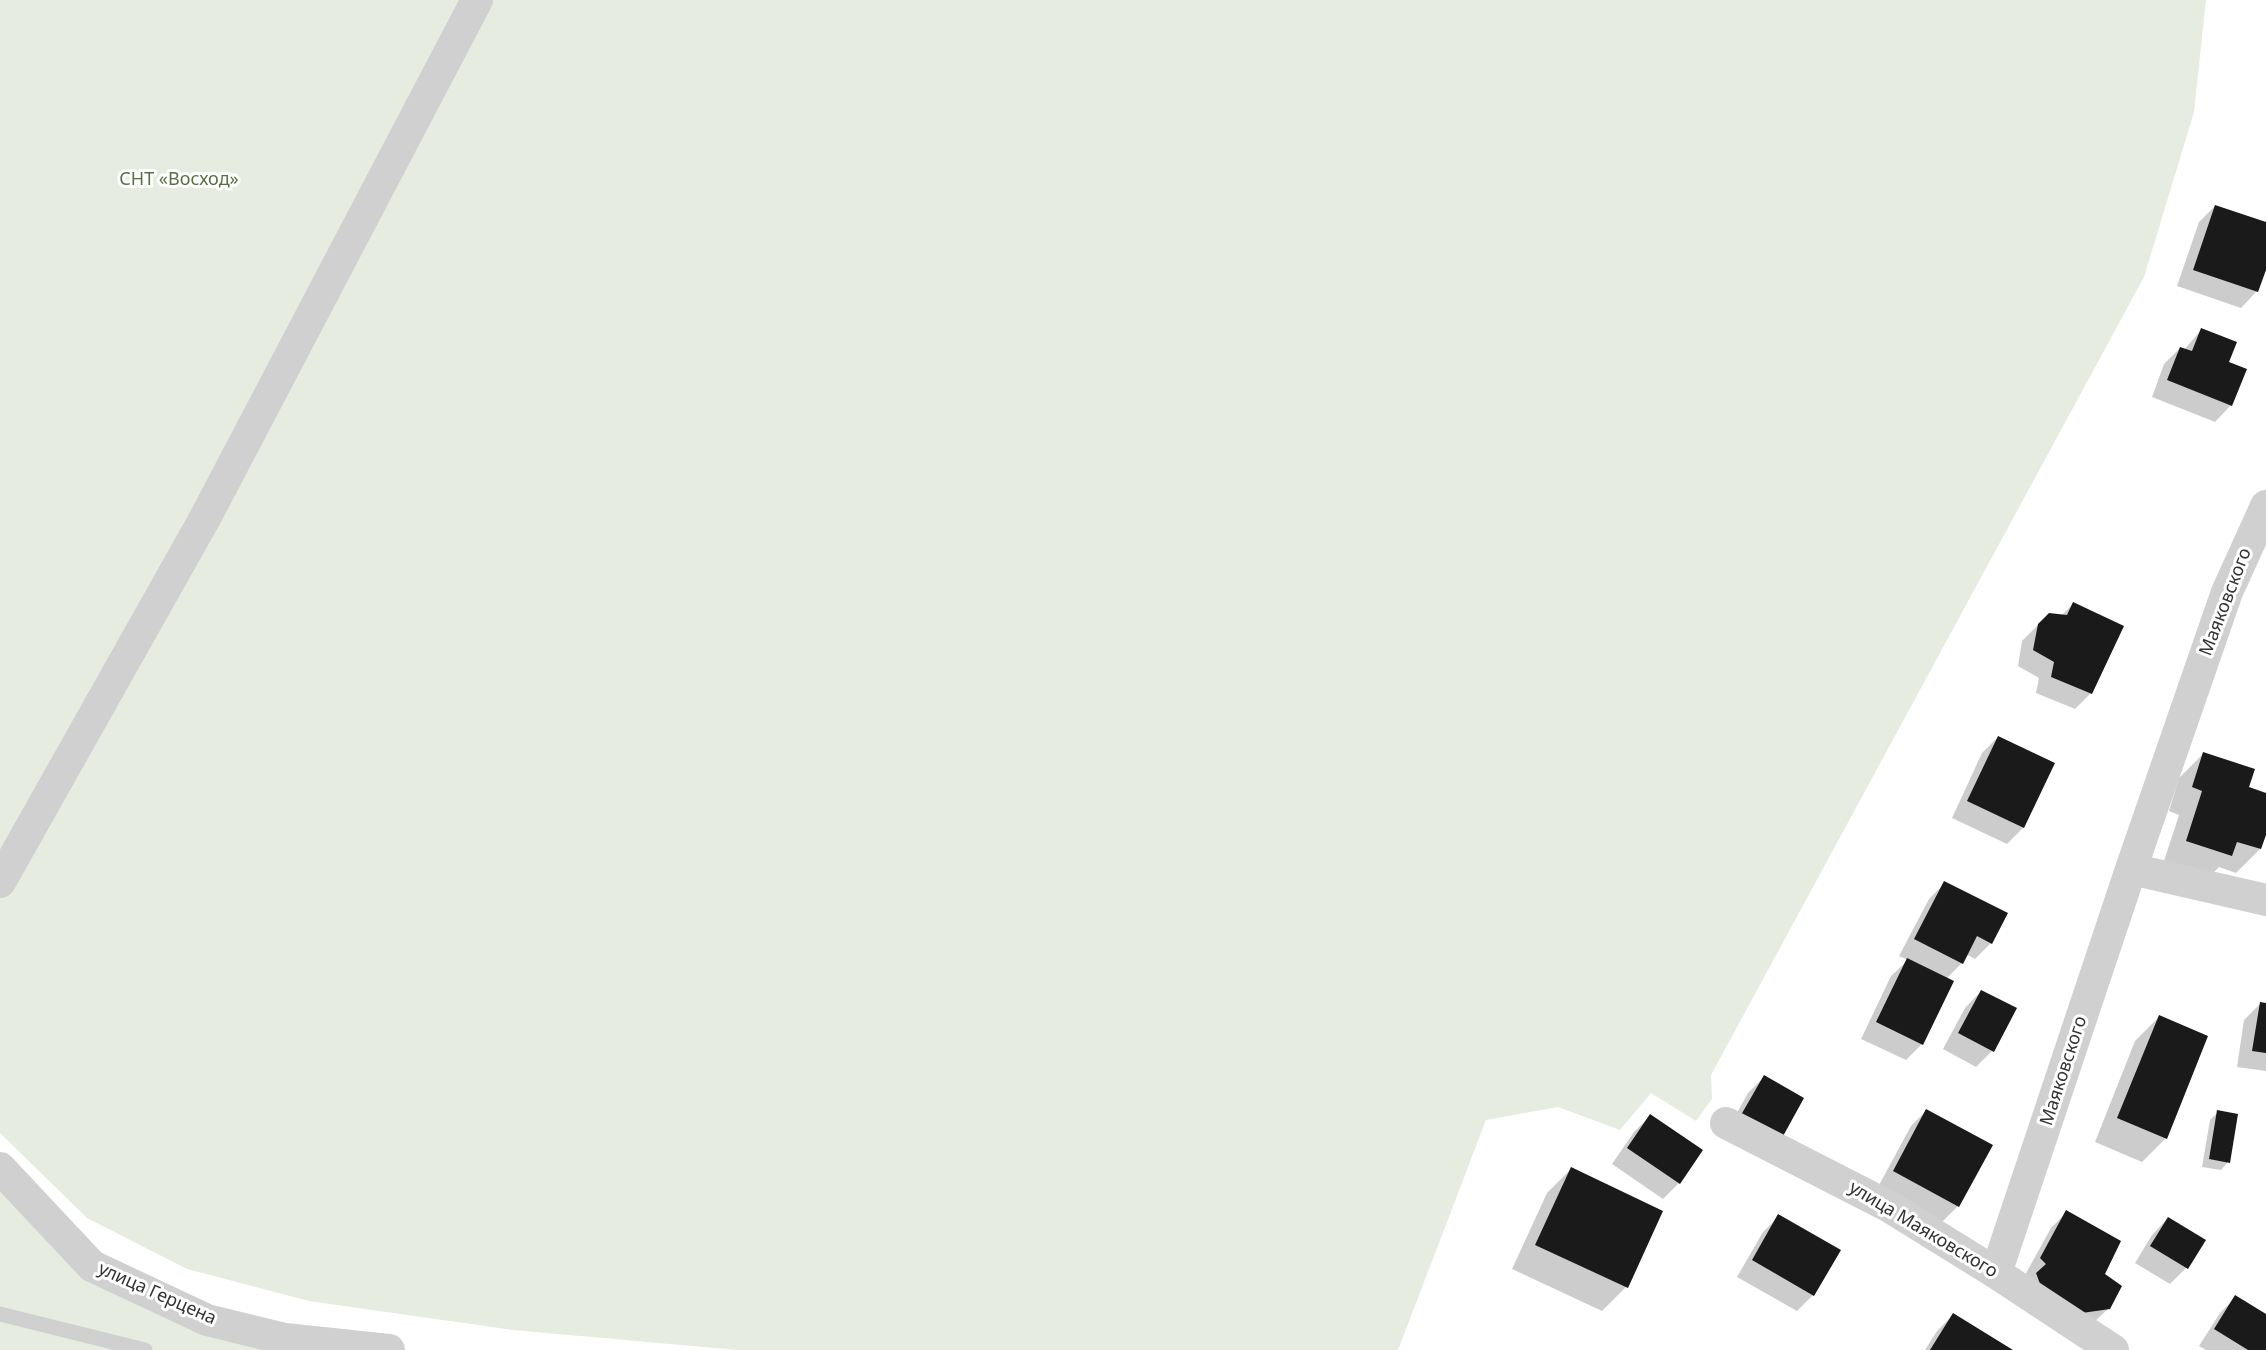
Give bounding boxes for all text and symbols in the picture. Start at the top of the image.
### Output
park label: СНТ «Восход» [119,169,239,191]
street label: Маяковского [2196,545,2256,659]
street label: Маяковского [2036,1013,2092,1129]
street label: улица Маяковского [1845,1177,2001,1283]
street label: улица Герцена [95,1258,219,1330]

